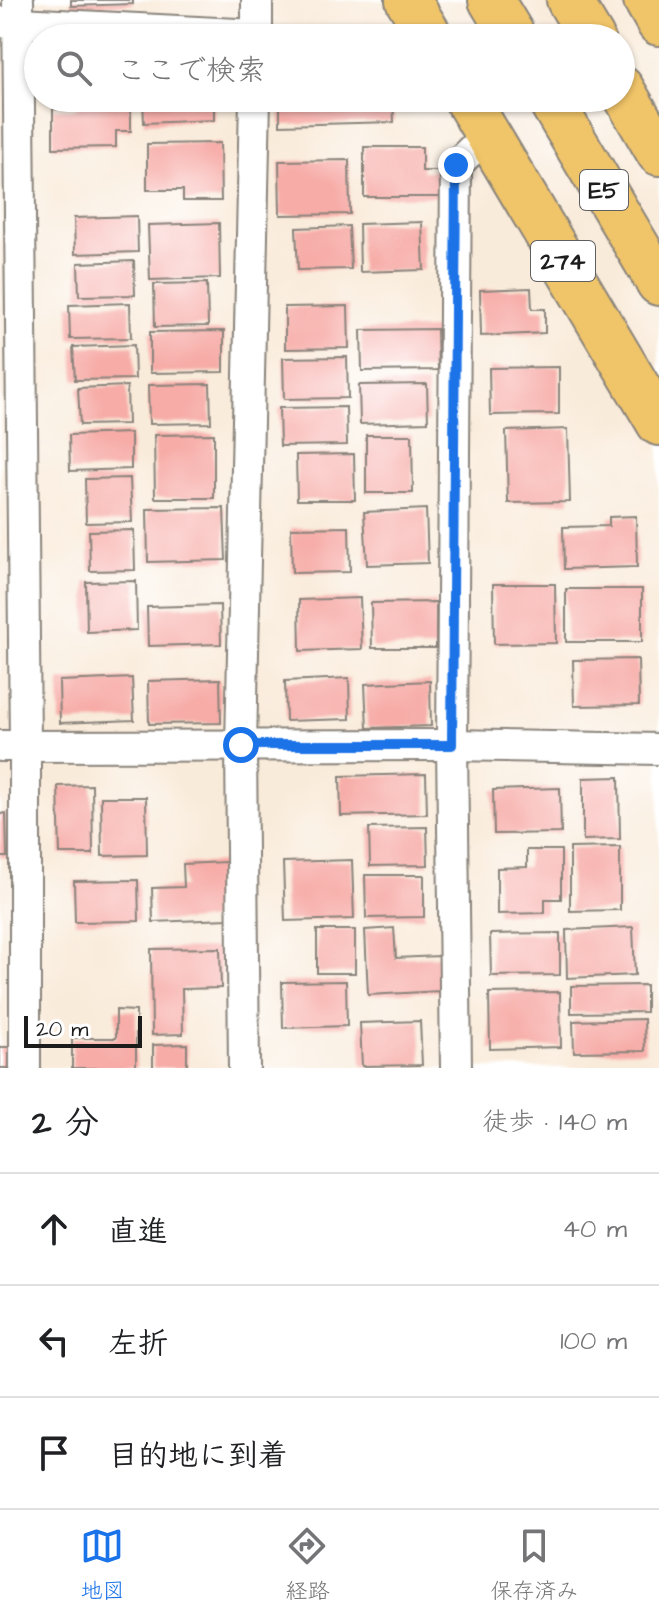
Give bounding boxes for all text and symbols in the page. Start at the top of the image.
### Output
search box [24,24,635,112]
icon: search [52,46,96,90]
text: ここで検索 [116,50,266,92]
route end [438,147,474,183]
road number: E5 [580,170,628,210]
road number: 274 [531,241,595,281]
route start [223,727,259,763]
scale bar [24,1012,142,1048]
text: 20 m [36,1014,88,1045]
text: 2 分 [32,1099,99,1147]
text: 徒歩 · 140 m [482,1104,627,1140]
icon: ahead [32,1207,76,1251]
text: 直進 [108,1211,168,1253]
text: 40 m [562,1211,627,1247]
icon: left [32,1319,76,1363]
text: 左折 [108,1323,168,1365]
text: 100 m [560,1323,627,1359]
icon: arrive [32,1431,76,1475]
text: 目的地に到着 [108,1435,288,1477]
tab: 地図 [80,1524,125,1607]
tab: 経路 [285,1524,330,1607]
tab: 保存済み [490,1524,579,1607]

